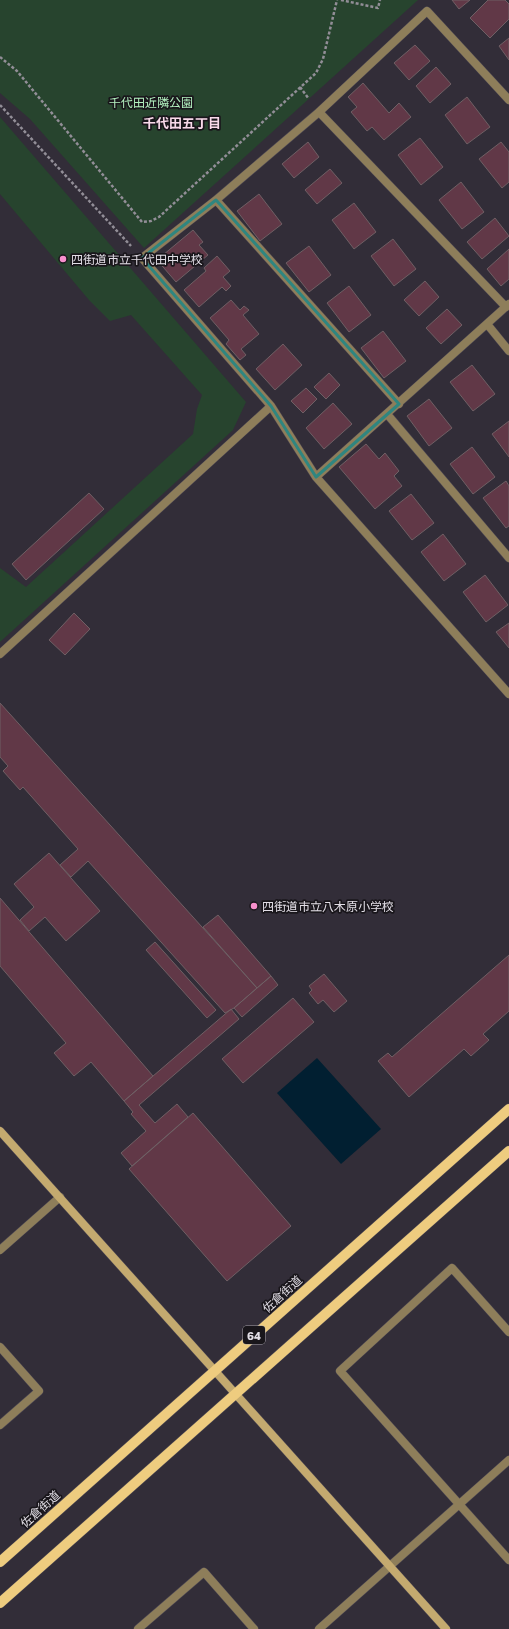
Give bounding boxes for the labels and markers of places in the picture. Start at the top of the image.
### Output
place label: 四街道市立千代田中学校 [71,252,203,267]
marker: 四街道市立千代田中学校 [58,254,68,264]
place label: 四街道市立八木原小学校 [262,899,394,914]
marker: 四街道市立八木原小学校 [249,901,259,911]

